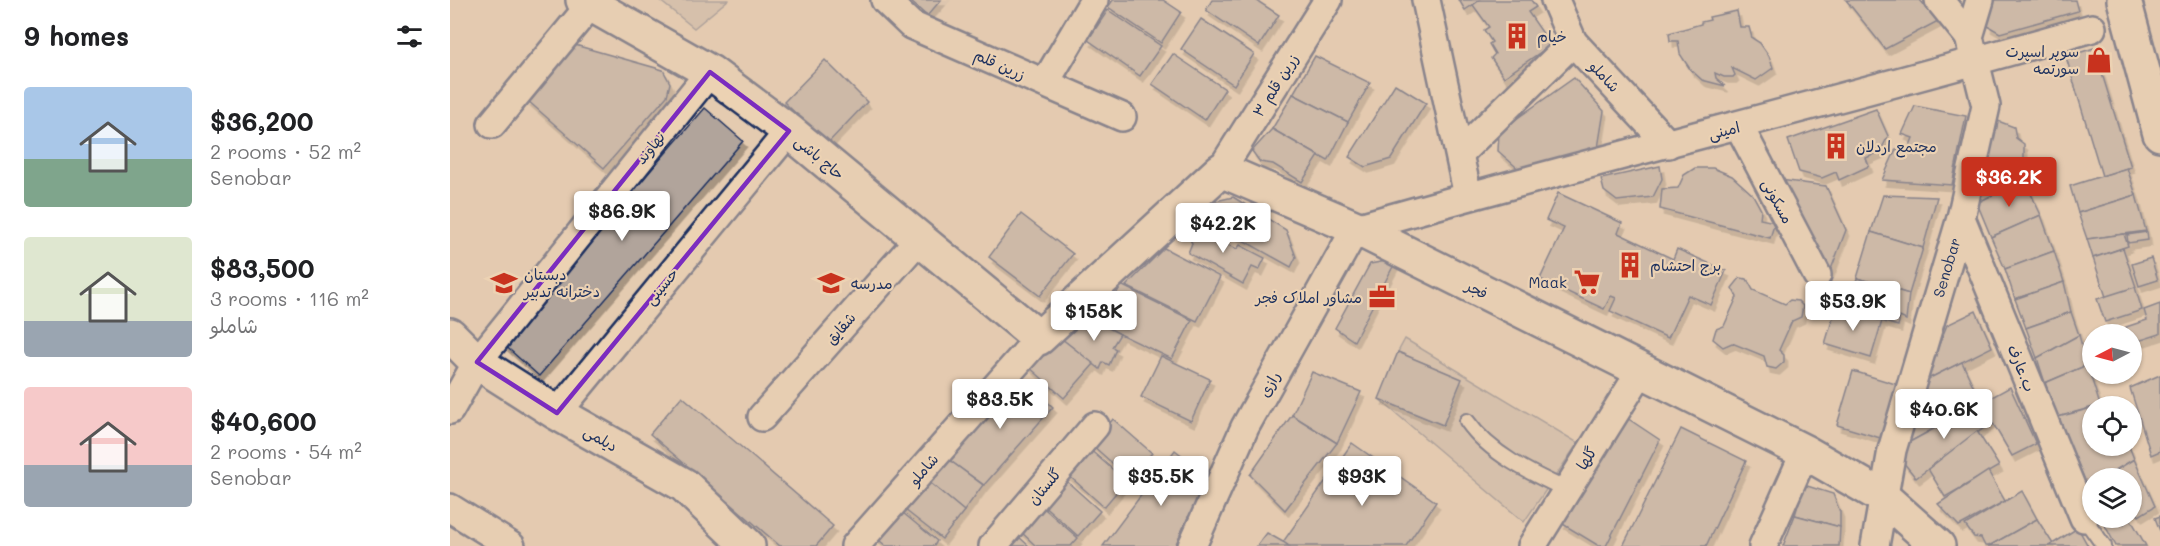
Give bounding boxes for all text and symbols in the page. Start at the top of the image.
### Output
text: 9 homes [24,19,129,53]
icon: filters [393,20,426,53]
building icon: خیام [1502,21,1532,51]
place label: خیام [1537,26,1567,48]
place label: سوپر اسپرت سورتمه [2005,41,2079,78]
street label: زرین قلم [970,44,1029,87]
shop icon: سوپر اسپرت سورتمه [2084,45,2114,75]
street label: زرین قلم ۳ [1248,50,1305,122]
street label: شاملو [1584,55,1625,97]
text: $36,200 [210,104,313,138]
icon: home [72,111,144,183]
street label: امینی [1706,116,1742,145]
street label: نهاوند [630,126,670,168]
street label: حاج باشی [790,130,849,184]
building icon: مجتمع اردلان [1821,131,1851,161]
place label: مجتمع اردلان [1856,136,1937,158]
text: 2 rooms · 52 m² [210,138,361,164]
pin: $36.2K [1960,157,2058,208]
text: $36.2K [1976,163,2042,189]
text: Senobar [210,164,292,190]
street label: مسکونی [1757,175,1798,227]
pin: $86.9K [573,191,671,242]
text: $86.9K [588,197,656,223]
pin: $42.2K [1174,203,1272,254]
text: $42.2K [1190,209,1256,235]
street label: Senobar [1928,235,1965,300]
building icon: برج احتشام [1615,250,1645,280]
text: $83,500 [210,251,314,285]
place label: برج احتشام [1650,255,1721,277]
icon: home [72,261,144,333]
street label: حسینی [640,263,683,309]
place label: دبستان دخترانه تدبير [522,264,600,301]
supermarket icon: Maak [1572,267,1602,297]
school or university icon: دبستان دخترانه تدبير [489,268,519,298]
school or university icon: مدرسه [816,268,846,298]
place label: Maak [1528,272,1567,292]
place label: مدرسه [851,273,892,293]
street label: فجر [1461,274,1491,303]
pin: $53.9K [1804,281,1902,332]
office icon: مشاور املاک فجر [1367,282,1397,312]
text: 3 rooms · 116 m² [210,285,369,311]
place label: مشاور املاک فجر [1254,287,1362,307]
text: $53.9K [1819,287,1887,313]
pin: $158K [1052,291,1136,342]
text: $158K [1065,297,1123,323]
street label: شقایق [820,307,860,349]
text: شاملو [210,312,258,338]
north arrow [2082,324,2142,384]
map controls [2082,324,2142,528]
street label: ب.عارف [2004,342,2040,394]
street label: رازی [1254,368,1284,400]
pin: $83.5K [951,379,1049,430]
text: $83.5K [966,385,1034,411]
pin: $40.6K [1895,389,1993,440]
text: $40.6K [1909,395,1979,421]
button: locate [2082,396,2142,456]
text: $40,600 [210,404,316,438]
icon: home [72,411,144,483]
street label: دیلمی [580,420,622,457]
text: 2 rooms · 54 m² [210,438,362,464]
street label: گلها [1571,443,1601,473]
street label: شاملو [903,449,943,491]
pin: $35.5K [1112,456,1210,507]
pin: $93K [1326,456,1398,507]
text: $35.5K [1127,462,1195,488]
text: $93K [1337,462,1387,488]
street label: گلستان [1023,463,1065,509]
text: Senobar [210,464,292,490]
button: layers [2082,468,2142,528]

